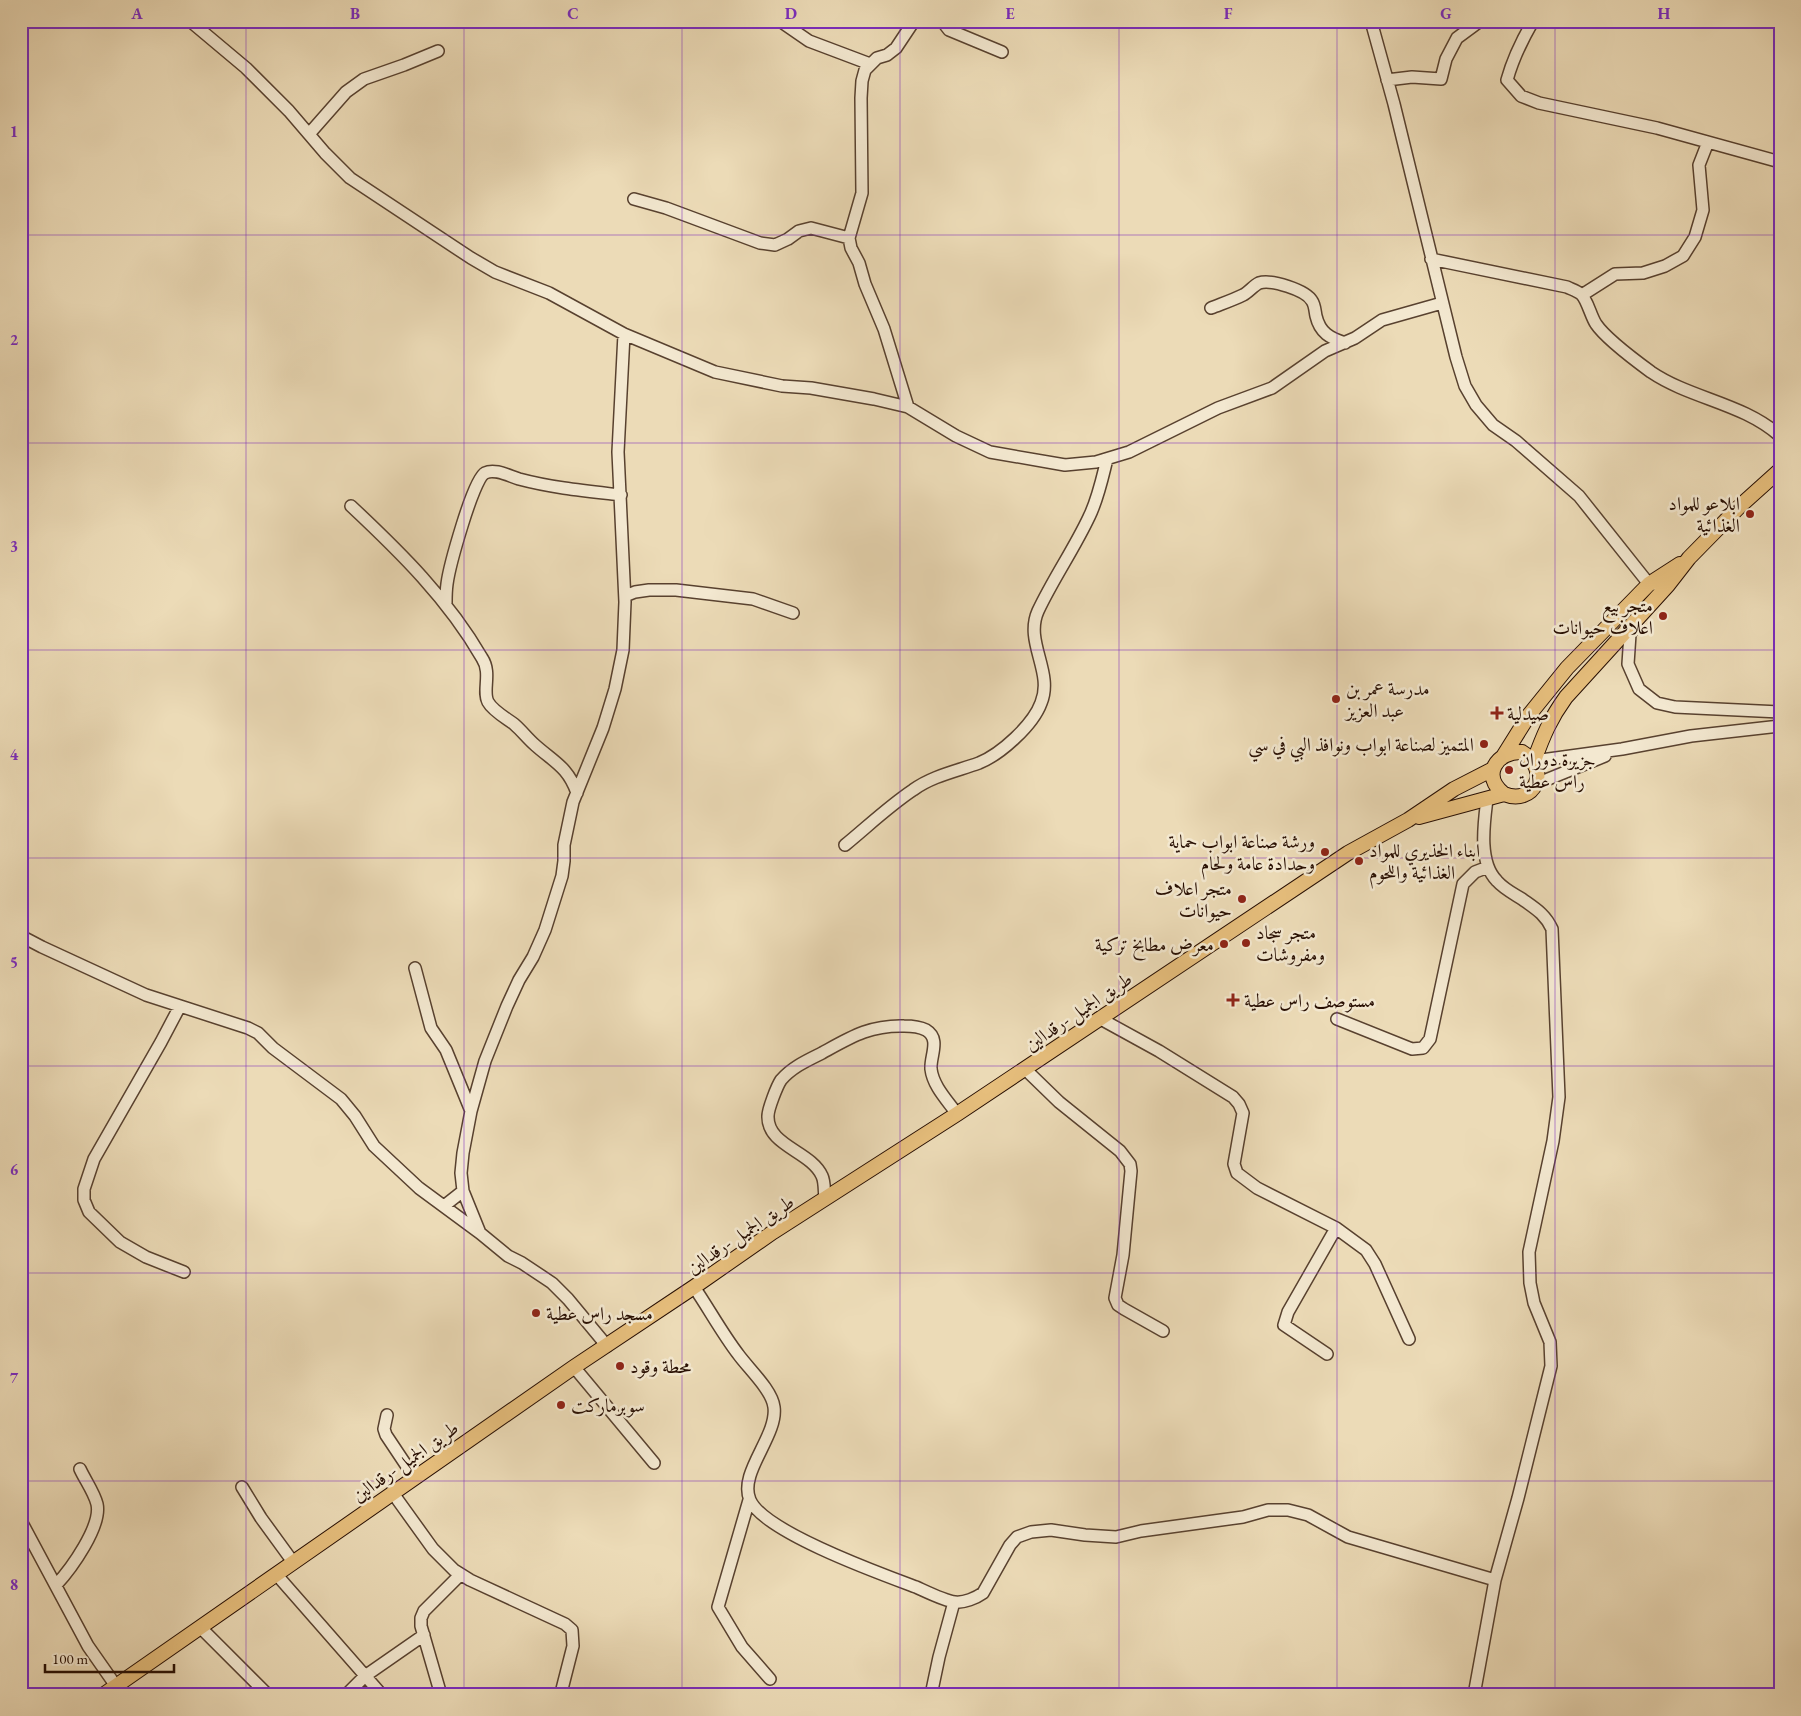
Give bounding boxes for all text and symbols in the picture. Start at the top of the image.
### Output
text: A [130,3,143,24]
text: B [350,3,360,24]
text: C [567,3,579,24]
text: D [785,3,797,24]
text: E [1005,3,1015,24]
text: F [1224,3,1233,24]
text: G [1440,3,1452,24]
text: H [1658,3,1671,24]
text: 1 [10,121,18,142]
text: 2 [10,329,19,350]
place label: ابلاعو للمواد الغذائية [1668,491,1740,538]
marker: ابلاعو للمواد الغذائية [1744,508,1756,520]
text: 3 [10,536,18,557]
place label: متجر بيع اعلاف حيوانات [1553,593,1653,640]
marker: متجر بيع اعلاف حيوانات [1657,610,1669,622]
place label: مدرسة عمر بن عبد العزيز [1344,676,1430,723]
marker: مدرسة عمر بن عبد العزيز [1330,693,1342,705]
place label: صيدلية [1507,701,1549,726]
marker: صيدلية [1491,707,1503,719]
place label: المتميز لصناعة ابواب ونوافذ البي في سي [1248,732,1474,763]
marker: المتميز لصناعة ابواب ونوافذ البي في سي [1478,738,1490,750]
text: 4 [10,744,19,765]
place label: جزيرة دوران راس عطية [1519,747,1596,794]
marker: جزيرة دوران راس عطية [1503,764,1515,776]
place label: ورشة صناعة ابواب حماية وحدادة عامة ولحام [1169,829,1315,880]
place label: ابناء الخذيري للمواد الغذائية واللحوم [1369,838,1480,889]
marker: ورشة صناعة ابواب حماية وحدادة عامة ولحام [1319,846,1331,858]
marker: ابناء الخذيري للمواد الغذائية واللحوم [1353,855,1365,867]
place label: متجر اعلاف حيوانات [1155,876,1232,923]
marker: متجر اعلاف حيوانات [1236,893,1248,905]
place label: متجر سجاد ومفروشات [1256,920,1325,967]
place label: معرض مطابخ تركية [1095,932,1214,961]
marker: متجر سجاد ومفروشات [1240,937,1252,949]
marker: معرض مطابخ تركية [1218,938,1230,950]
text: 5 [10,952,18,973]
street label: طريق الجميل -رقدالين [1020,966,1138,1058]
place label: مستوصف راس عطية [1244,988,1375,1013]
marker: مستوصف راس عطية [1226,993,1240,1007]
text: 6 [10,1159,19,1180]
street label: طريق الجميل -رقدالين [682,1189,800,1281]
place label: مسجد راس عطية [546,1301,653,1326]
marker: مسجد راس عطية [530,1307,542,1319]
place label: محطة وقود [630,1354,692,1379]
marker: محطة وقود [614,1360,626,1372]
text: 7 [10,1367,19,1388]
place label: سوبرماركت [571,1393,645,1418]
marker: سوبرماركت [555,1399,567,1411]
street label: طريق الجميل -رقدالين [347,1415,464,1508]
text: 8 [10,1574,18,1595]
scale bar [45,1641,174,1673]
text: 100 m [52,1649,89,1668]

